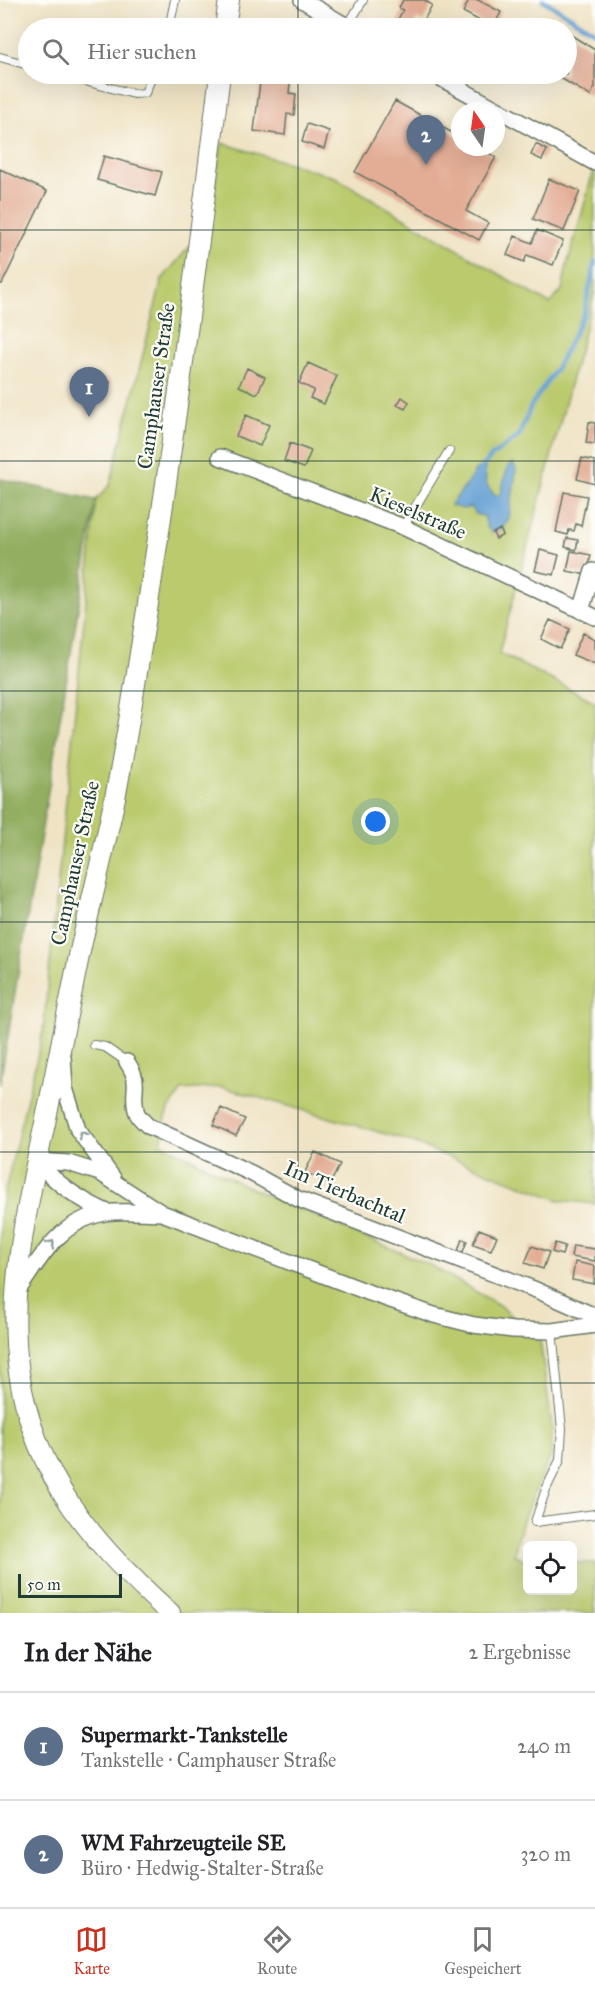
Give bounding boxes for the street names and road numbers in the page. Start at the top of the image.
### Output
street label: Camphauser Straße [131,301,181,471]
street label: Kieselstraße [366,481,471,545]
street label: Camphauser Straße [45,778,105,948]
street label: Im Tierbachtal [280,1155,410,1229]

